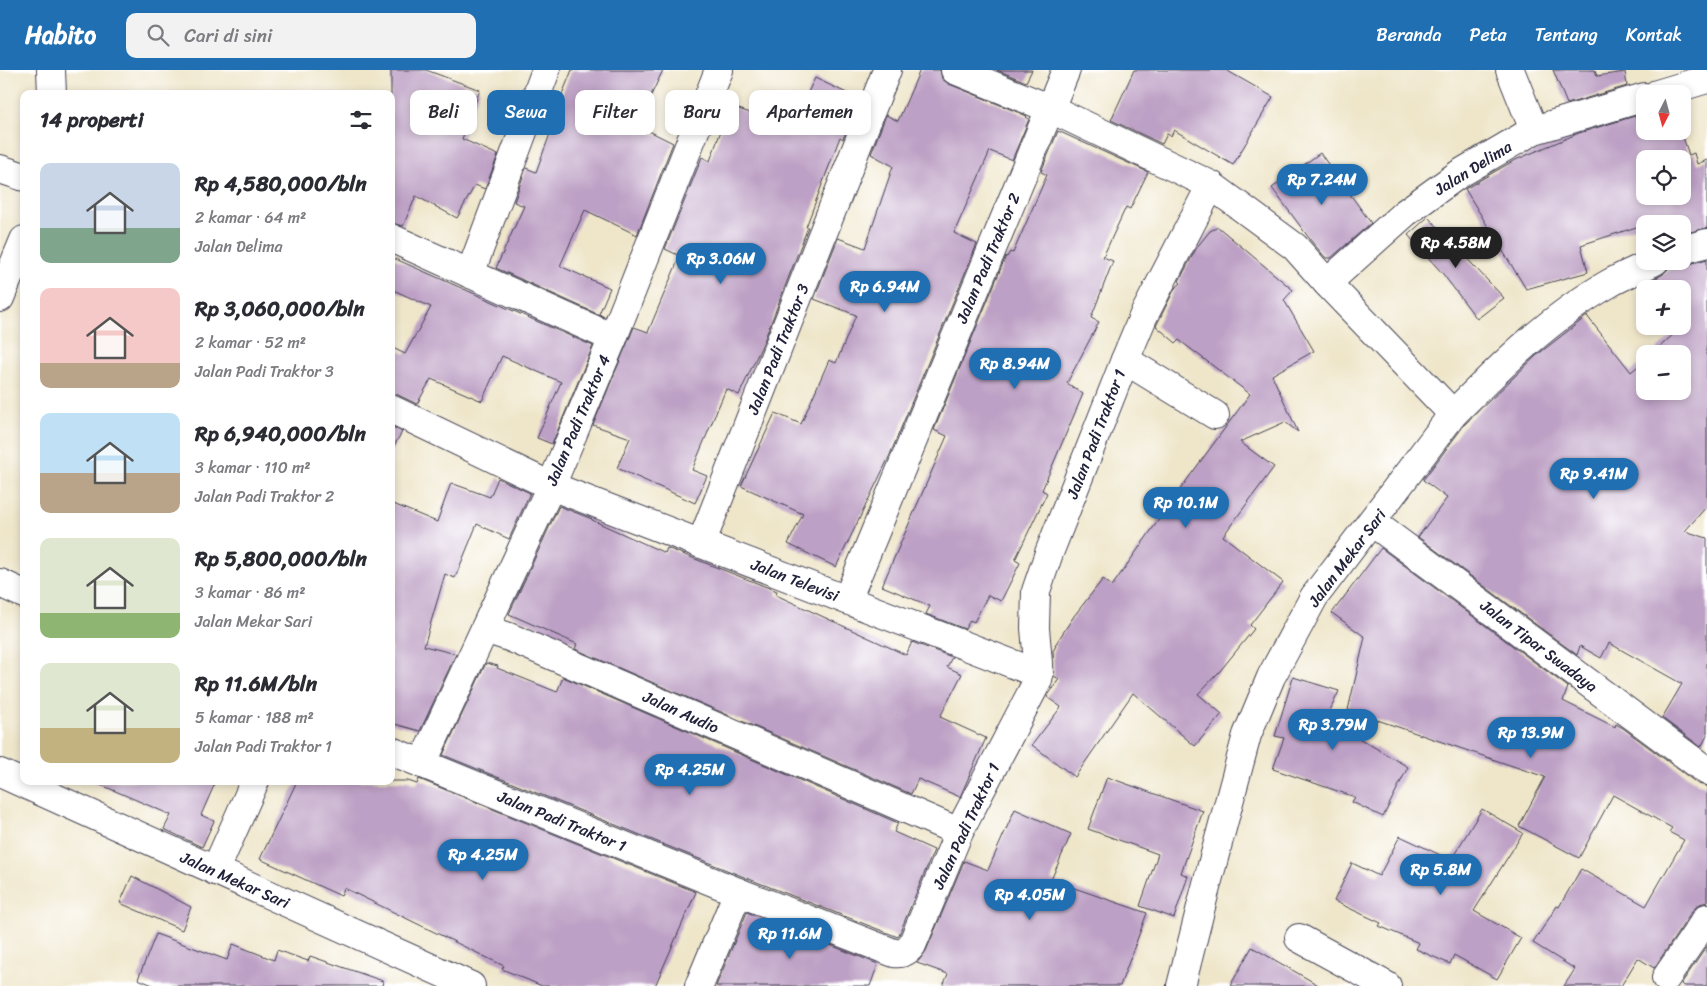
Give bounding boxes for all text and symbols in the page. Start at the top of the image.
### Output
search box [126,13,476,58]
text: Habito [25,14,96,56]
text: Cari di sini [184,19,272,52]
text: Beranda [1376,19,1442,51]
text: Peta [1470,19,1507,51]
text: Tentang [1535,19,1598,51]
text: Kontak [1626,19,1682,51]
icon: search [144,21,172,49]
north arrow [1636,85,1691,140]
map controls [1636,85,1691,400]
chip: Beli [410,90,477,135]
chip: Sewa [487,90,565,135]
chip: Filter [575,90,655,135]
chip: Baru [665,90,739,135]
chip: Apartemen [749,90,871,135]
text: 14 properti [40,101,143,139]
icon: filters [347,106,375,134]
street label: Jalan Delima [1427,132,1519,204]
button: locate [1636,150,1691,205]
pin: Rp 7.24M [1270,164,1374,206]
text: Rp 4,580,000/bln [195,165,367,203]
text: Rp 7.24M [1288,165,1356,194]
icon: home [80,183,140,243]
street label: Jalan Padi Traktor 2 [947,188,1029,329]
text: 2 kamar · 64 m² [195,203,306,232]
button: layers [1636,215,1691,270]
pin: Rp 4.58M [1404,226,1508,269]
text: Rp 4.58M [1421,228,1491,257]
text: Jalan Delima [195,232,283,261]
pin: Rp 3.06M [669,242,773,285]
text: Rp 3.06M [687,244,755,273]
pin: Rp 6.94M [833,270,937,313]
text: Rp 6.94M [850,272,920,301]
street label: Jalan Padi Traktor 3 [738,279,818,420]
button: + [1636,280,1691,335]
text: Rp 3,060,000/bln [195,290,365,328]
icon: home [80,308,140,368]
text: 2 kamar · 52 m² [195,328,306,357]
button: − [1636,345,1691,400]
pin: Rp 8.94M [963,348,1067,390]
text: Rp 8.94M [980,349,1050,378]
street label: Jalan Padi Traktor 4 [537,350,619,491]
text: Jalan Padi Traktor 3 [195,357,334,386]
street label: Jalan Padi Traktor 1 [1058,365,1134,504]
text: Rp 6,940,000/bln [195,415,366,453]
icon: home [80,433,140,493]
text: 3 kamar · 110 m² [195,453,311,482]
pin: Rp 9.41M [1542,458,1646,500]
text: Rp 9.41M [1561,459,1627,488]
text: Jalan Padi Traktor 2 [195,482,334,511]
pin: Rp 10.1M [1134,486,1238,529]
text: Rp 10.1M [1154,488,1218,517]
street label: Jalan Mekar Sari [1300,502,1394,614]
text: Rp 5,800,000/bln [195,540,367,578]
street label: Jalan Televisi [746,550,844,610]
icon: home [80,558,140,618]
text: 3 kamar · 86 m² [195,578,305,607]
street label: Jalan Tipar Swadaya [1473,591,1604,700]
text: Jalan Mekar Sari [195,607,312,636]
text: Rp 11.6M/bln [195,665,317,703]
street label: Jalan Audio [637,682,724,742]
icon: home [80,683,140,743]
text: 5 kamar · 188 m² [195,703,314,732]
pin: Rp 3.79M [1281,708,1385,751]
text: Rp 3.79M [1299,710,1367,739]
pin: Rp 13.9M [1479,716,1583,759]
text: Rp 13.9M [1498,718,1564,747]
text: Jalan Padi Traktor 1 [195,732,332,761]
pin: Rp 4.25M [638,754,742,796]
text: Rp 4.25M [655,755,725,784]
street label: Jalan Padi Traktor 1 [924,758,1008,895]
street label: Jalan Padi Traktor 1 [492,782,631,860]
pin: Rp 4.25M [431,838,535,881]
text: Rp 4.25M [448,840,518,869]
street label: Jalan Mekar Sari [175,843,295,917]
pin: Rp 5.8M [1395,854,1487,896]
text: Rp 5.8M [1411,855,1471,884]
pin: Rp 4.05M [978,878,1082,921]
text: Rp 4.05M [995,880,1065,909]
pin: Rp 11.6M [738,918,842,960]
text: Rp 11.6M [758,919,822,948]

